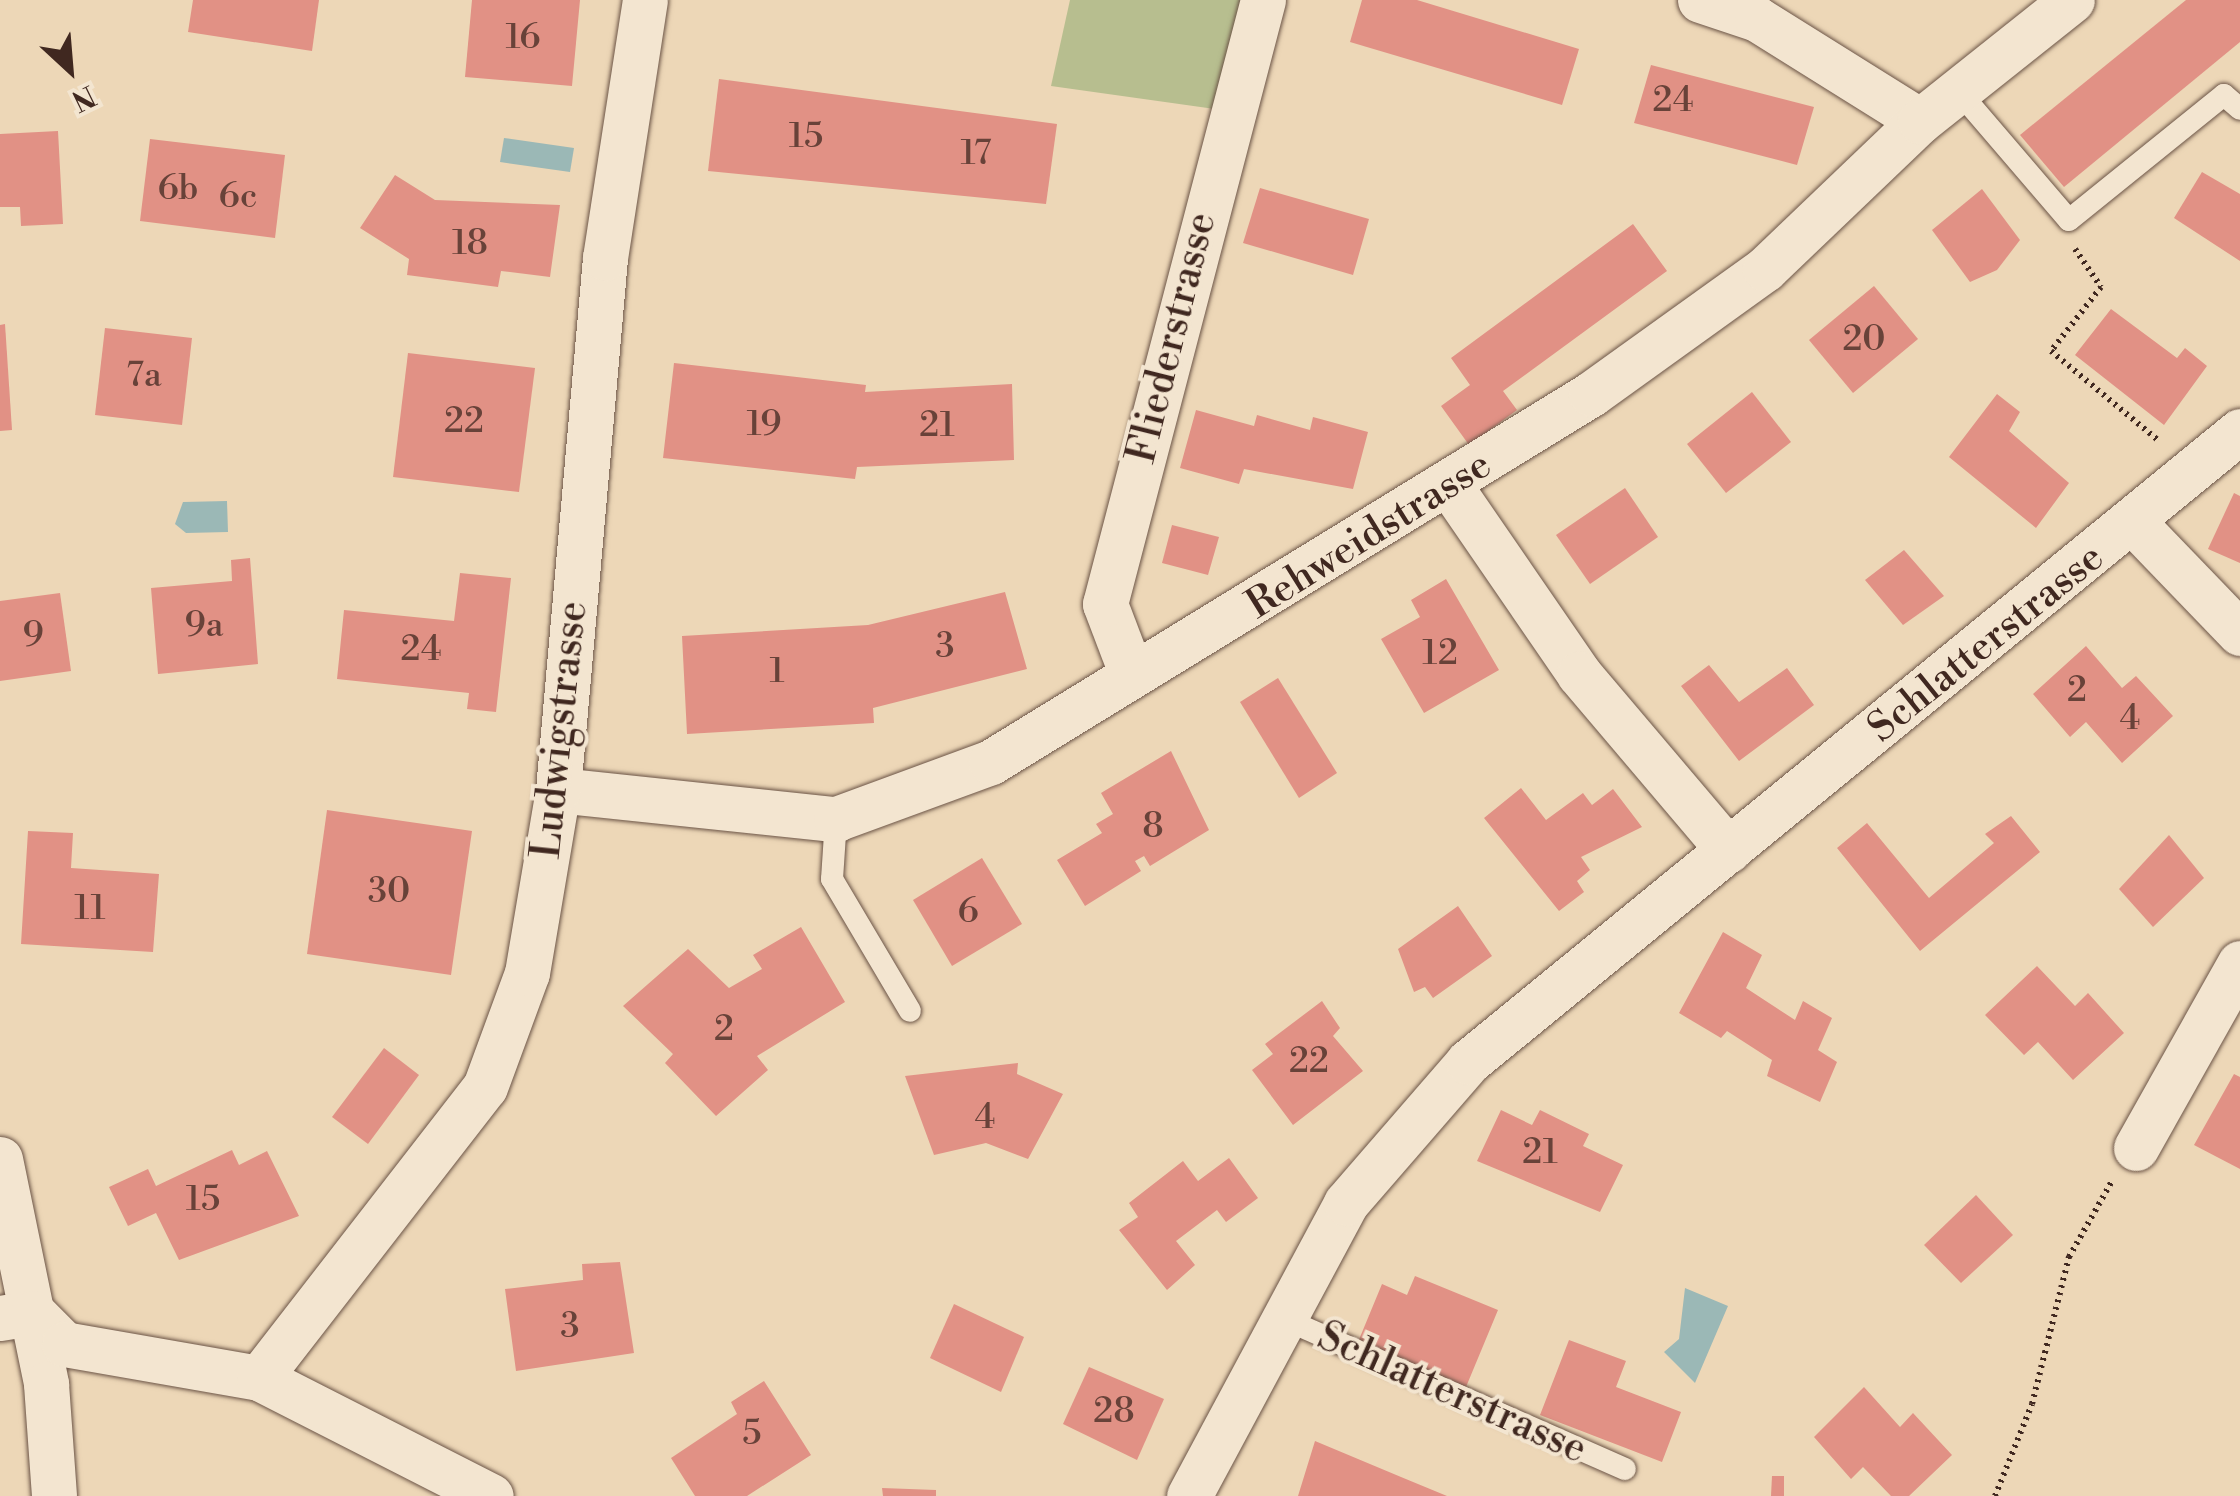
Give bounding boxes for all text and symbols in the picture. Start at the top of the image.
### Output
house number: 16 [505,17,541,59]
north arrow [20,20,120,120]
text: N [66,77,101,118]
house number: 24 [1652,80,1694,122]
house number: 15 [789,116,823,158]
house number: 17 [961,133,991,175]
house number: 6b [157,168,199,210]
house number: 6c [219,176,257,218]
street label: Fliederstrasse [1118,208,1226,468]
house number: 18 [452,223,488,265]
house number: 20 [1842,319,1886,361]
house number: 7a [126,355,162,397]
house number: 22 [444,401,484,443]
house number: 19 [746,404,782,446]
house number: 21 [919,405,955,447]
street label: Rehweidstrasse [1238,441,1500,629]
street label: Schlatterstrasse [1859,533,2113,753]
street label: Ludwigstrasse [523,599,597,861]
house number: 9a [185,605,223,647]
house number: 9 [22,615,44,657]
house number: 3 [935,626,955,668]
house number: 24 [400,629,442,671]
house number: 12 [1422,633,1458,675]
house number: 1 [769,651,785,693]
house number: 2 [2067,670,2087,712]
house number: 4 [2120,698,2140,740]
house number: 8 [1142,806,1164,848]
house number: 30 [368,871,410,913]
house number: 11 [74,888,106,930]
house number: 6 [957,891,979,933]
house number: 2 [714,1009,734,1051]
house number: 22 [1289,1041,1329,1083]
house number: 4 [975,1097,995,1139]
house number: 21 [1522,1132,1558,1174]
house number: 15 [186,1179,220,1221]
house number: 3 [560,1306,580,1348]
street label: Schlatterstrasse [1310,1312,1594,1474]
house number: 28 [1093,1391,1135,1433]
house number: 5 [742,1413,762,1455]

